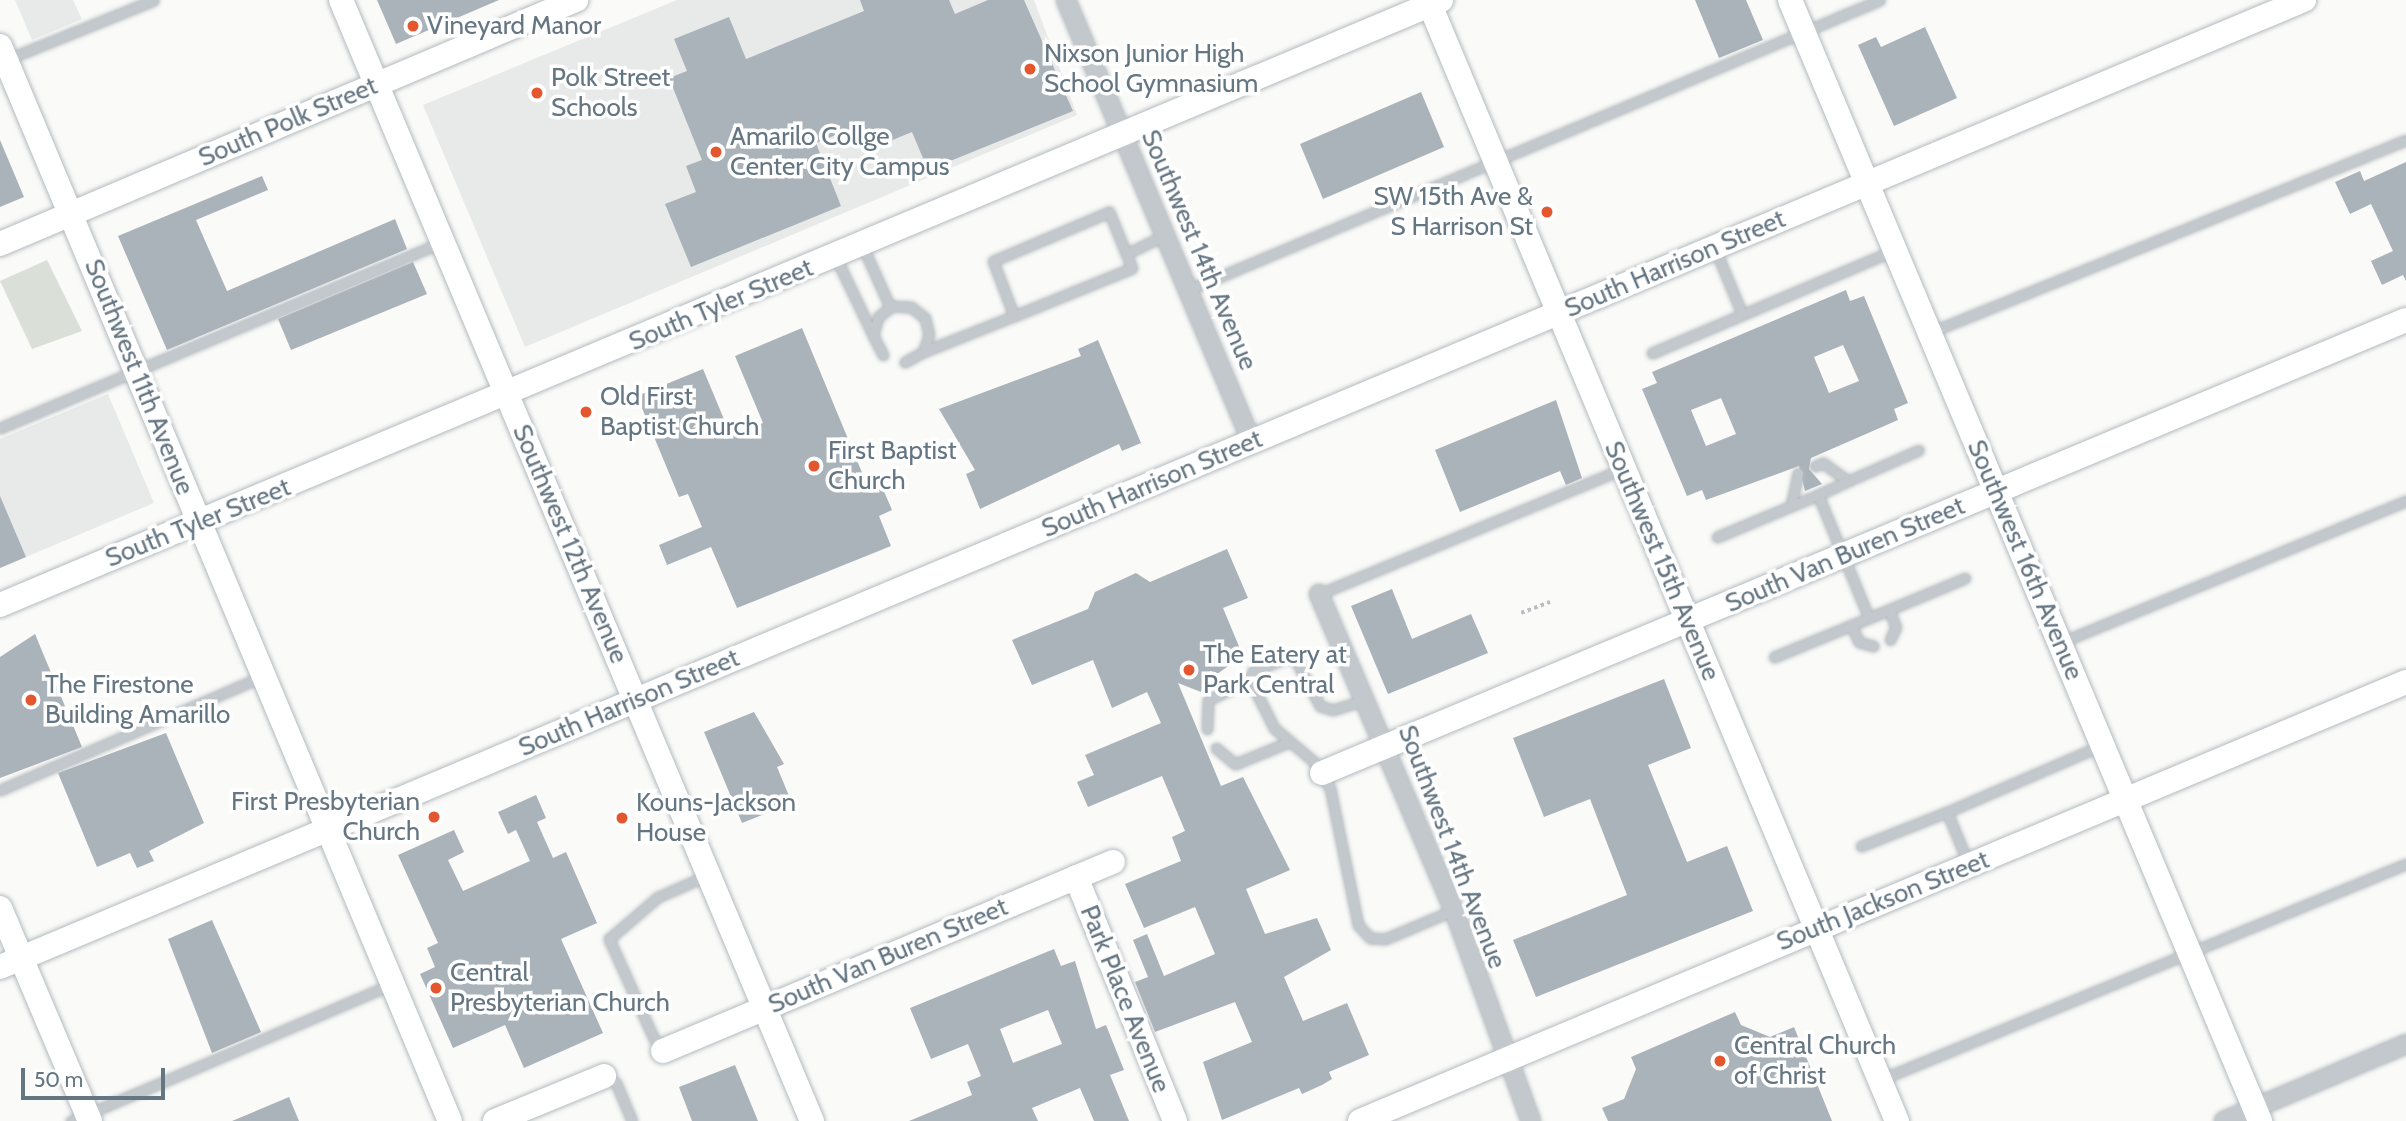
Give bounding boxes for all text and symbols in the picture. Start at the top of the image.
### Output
place label: Vineyard Manor [427,10,601,42]
marker: Vineyard Manor [405,18,421,34]
place label: Nixson Junior High School Gymnasium [1044,38,1258,100]
marker: Nixson Junior High School Gymnasium [1022,61,1038,77]
place label: Polk Street Schools [551,62,670,124]
street label: South Polk Street [194,70,382,174]
marker: Polk Street Schools [529,85,545,101]
place label: Amarilo Collge Center City Campus [730,121,950,182]
street label: Southwest 14th Avenue [1134,125,1264,375]
marker: Amarilo Collge Center City Campus [708,144,724,160]
place label: SW 15th Ave & S Harrison St [1373,181,1533,242]
street label: South Harrison Street [1560,203,1790,325]
marker: SW 15th Ave & S Harrison St [1539,204,1555,220]
street label: South Tyler Street [624,252,818,358]
street label: Southwest 11th Avenue [77,255,201,499]
place label: Old First Baptist Church [600,381,759,442]
marker: Old First Baptist Church [578,404,594,420]
street label: Southwest 12th Avenue [506,420,634,668]
street label: South Harrison Street [1037,423,1267,545]
place label: First Baptist Church [828,435,957,496]
street label: Southwest 16th Avenue [1960,435,2090,685]
street label: Southwest 15th Avenue [1597,437,1727,685]
marker: First Baptist Church [806,458,822,474]
street label: South Tyler Street [101,472,295,574]
street label: South Van Buren Street [1721,490,1969,620]
place label: The Eatery at Park Central [1203,639,1347,700]
street label: South Harrison Street [514,642,744,764]
marker: The Eatery at Park Central [1181,662,1197,678]
place label: The Firestone Building Amarillo [45,669,230,730]
marker: The Firestone Building Amarillo [23,692,39,708]
street label: Southwest 14th Avenue [1391,721,1513,973]
place label: First Presbyterian Church [231,786,420,848]
place label: Kouns-Jackson House [636,787,796,848]
marker: First Presbyterian Church [426,809,442,825]
marker: Kouns-Jackson House [614,810,630,826]
street label: South Jackson Street [1772,844,1994,958]
street label: South Van Buren Street [764,891,1012,1021]
street label: Park Place Avenue [1073,901,1177,1097]
place label: Central Presbyterian Church [450,957,670,1018]
marker: Central Presbyterian Church [428,980,444,996]
place label: Central Church of Christ [1734,1030,1896,1092]
marker: Central Church of Christ [1712,1053,1728,1069]
scale bar [24,1054,168,1098]
text: 50 m [34,1067,83,1092]

